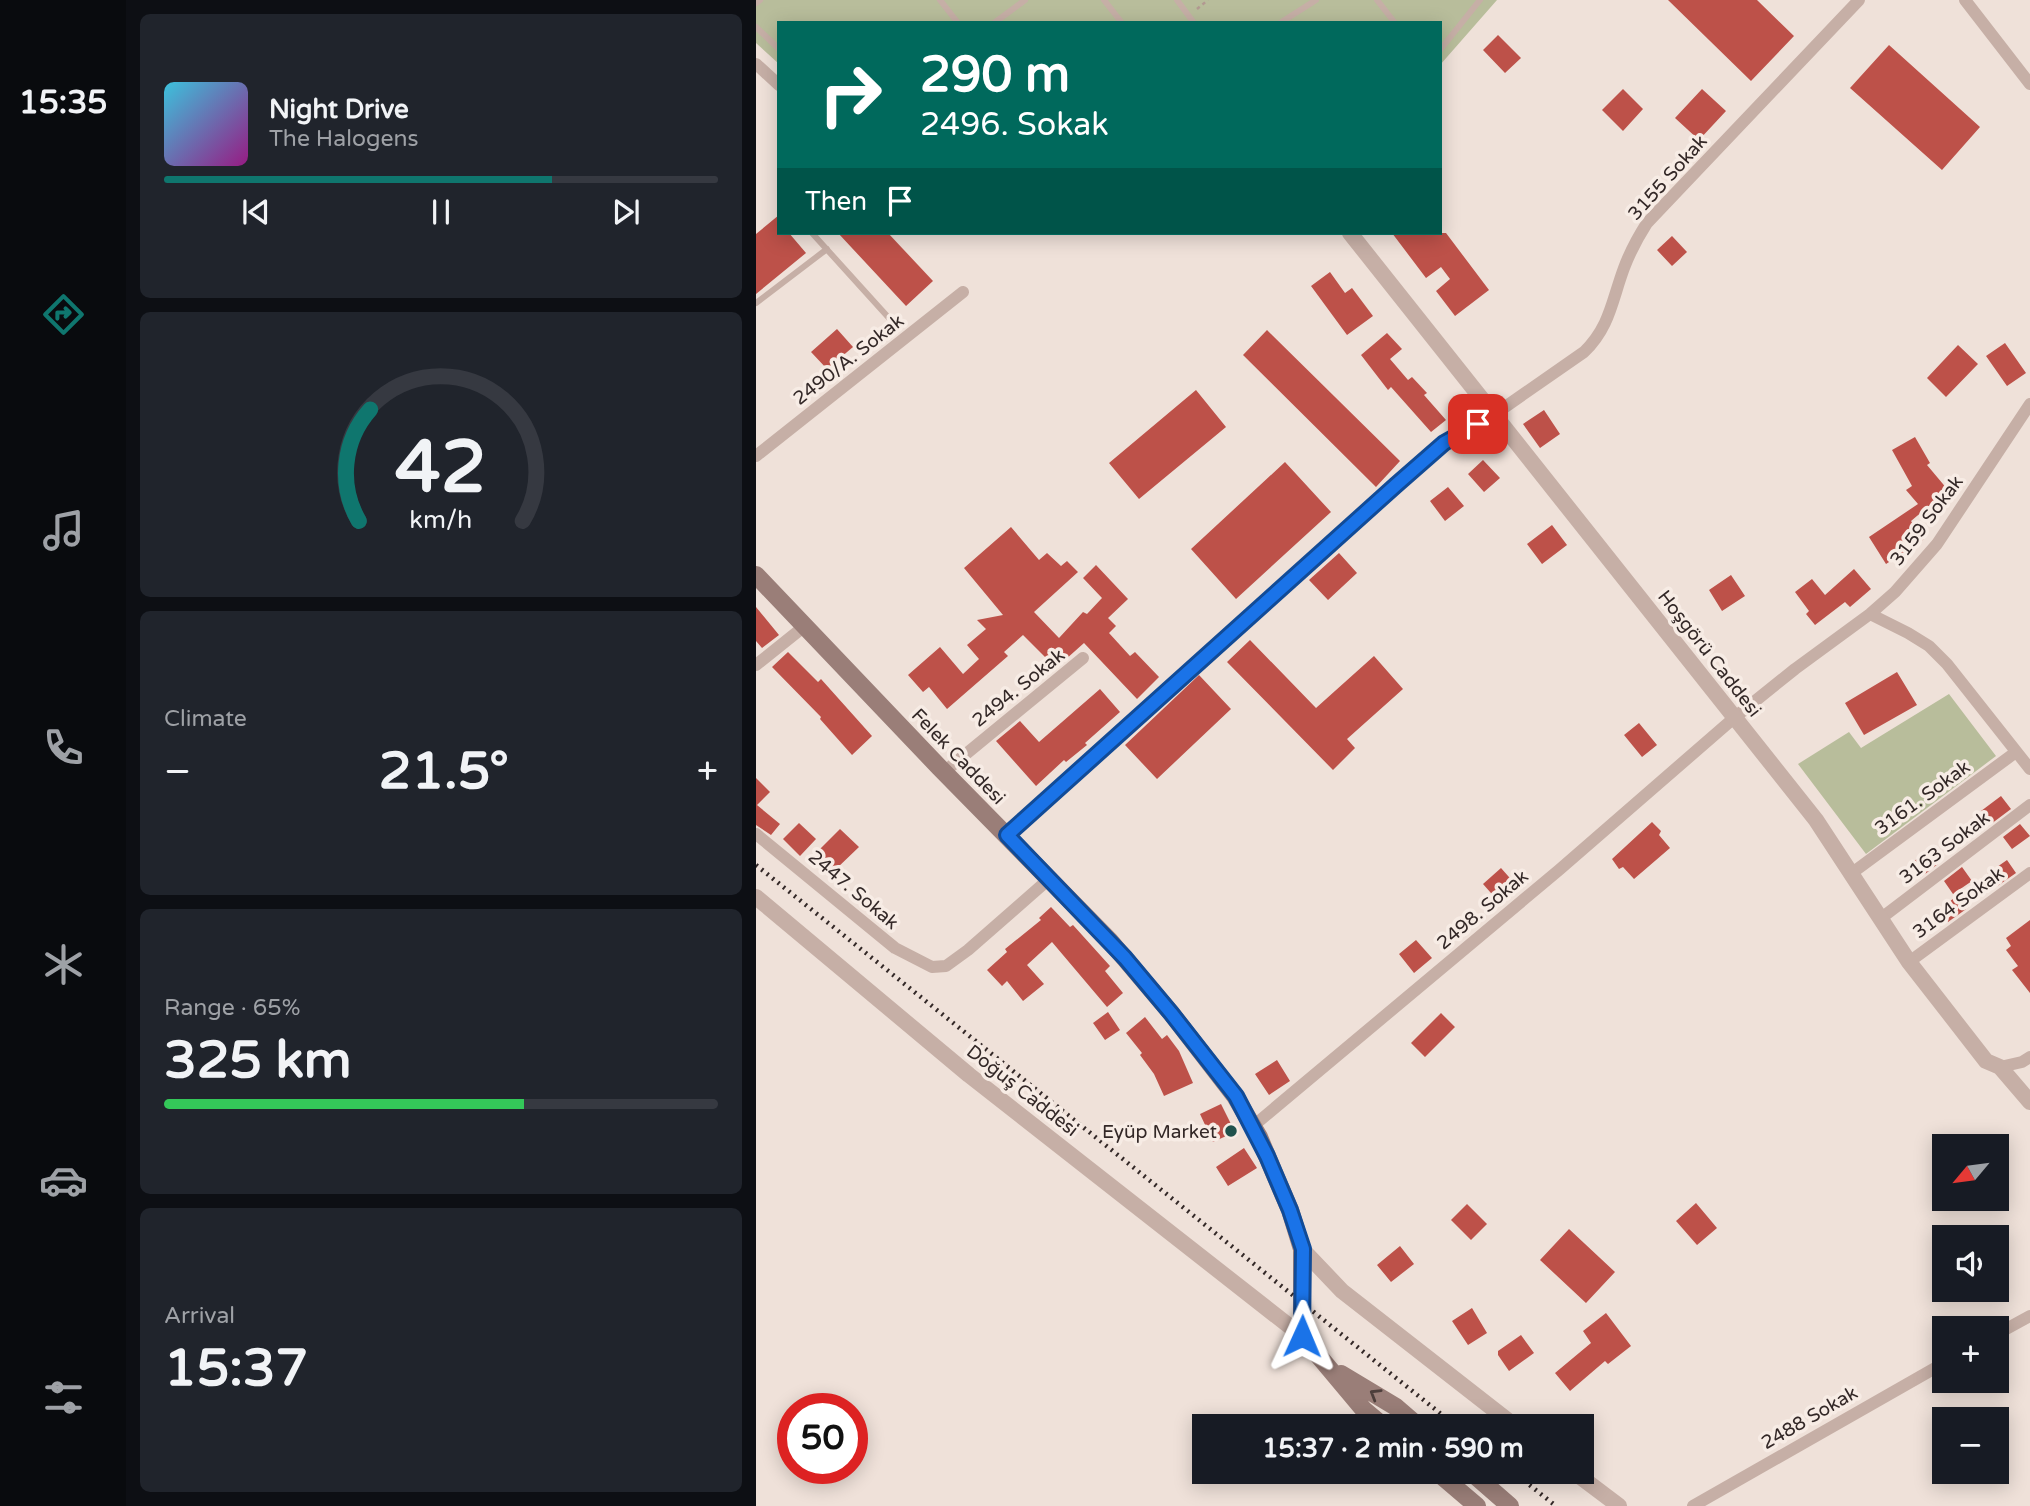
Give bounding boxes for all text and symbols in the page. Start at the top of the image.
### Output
text: 290 m [920,46,1070,105]
icon: right [805,49,896,140]
text: 15:35 [19,84,107,122]
text: Night Drive [269,94,409,125]
text: 2496. Sokak [920,106,1109,144]
text: The Halogens [269,125,418,153]
street label: 3155 Sokak [1624,131,1712,225]
icon: arrive [881,182,919,220]
text: Then [805,186,867,217]
icon: previous [237,193,275,231]
icon: pause [422,193,460,231]
icon: next [607,193,645,231]
icon: directions [39,290,88,339]
street label: 2490/A. Sokak [789,310,908,410]
pin [1448,394,1508,454]
icon: arrive [1459,405,1497,443]
text: 42 [395,424,487,512]
street label: 3159 Sokak [1886,471,1968,570]
text: km/h [410,504,472,534]
icon: music [39,506,88,555]
street label: Hoşgörü Caddesi [1653,586,1765,721]
street label: 2494. Sokak [968,644,1069,732]
street label: Felek Caddesi [907,704,1010,809]
text: Climate [164,705,247,733]
icon: phone [39,723,88,772]
text: 21.5° [379,740,509,803]
text: − [164,749,191,795]
text: + [697,749,718,795]
street label: 3161. Sokak [1871,756,1974,840]
street label: 3163 Sokak [1895,807,1994,889]
street label: 2447. Sokak [804,846,903,934]
street label: 3164 Sokak [1909,862,2008,943]
street label: 2498. Sokak [1433,865,1533,954]
icon: climate [39,940,88,989]
text: Range · 65% [164,994,300,1022]
text: 325 km [164,1029,352,1092]
street label: Doğuş Caddesi [962,1040,1083,1141]
place label: Eyüp Market [1102,1121,1217,1143]
marker: Eyüp Market [1223,1123,1239,1139]
north arrow [1932,1134,2009,1211]
map controls [1932,1134,2009,1484]
icon: car [39,1156,88,1205]
button: sound [1932,1225,2009,1302]
position arrow [1265,1299,1339,1373]
text: Arrival [164,1302,235,1330]
button: + [1932,1316,2009,1393]
text: 15:37 [164,1337,308,1400]
icon: filters [39,1373,88,1422]
street label: 2488 Sokak [1758,1382,1861,1454]
one-way arrow [1370,1390,1383,1403]
speed limit sign: 50 [777,1393,868,1484]
button: − [1932,1407,2009,1484]
text: 15:37 · 2 min · 590 m [1262,1433,1524,1464]

